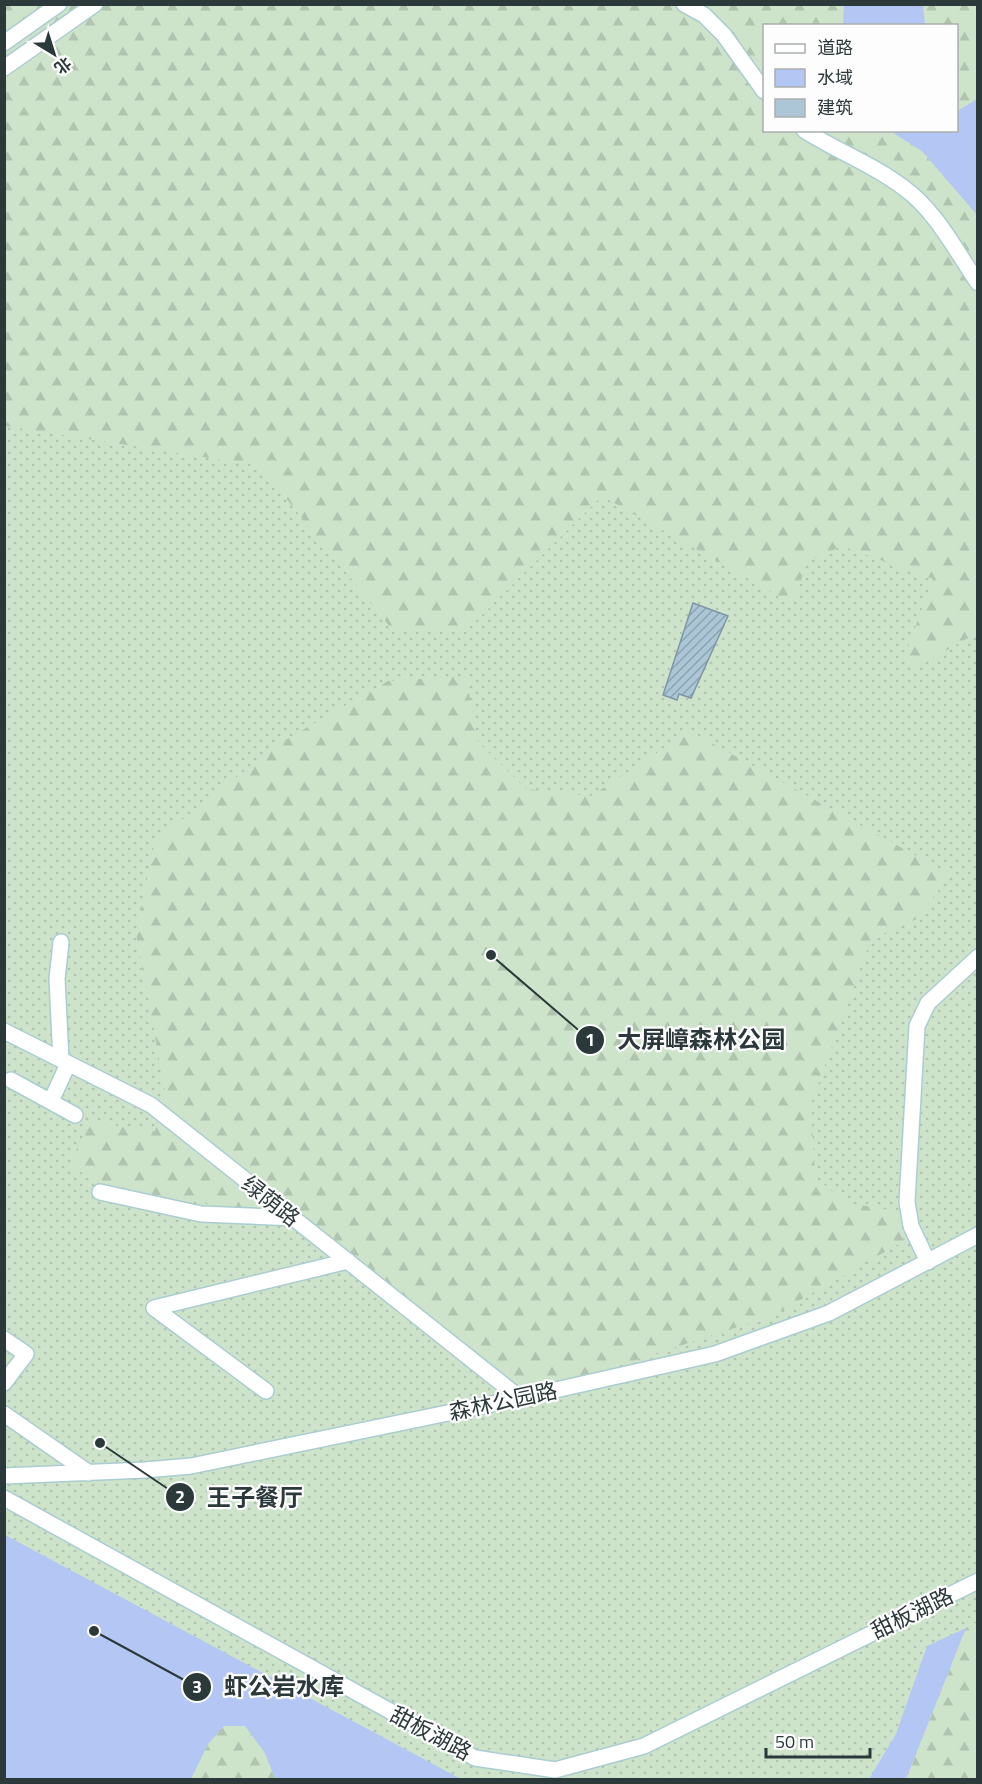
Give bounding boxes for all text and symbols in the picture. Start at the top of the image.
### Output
north arrow [24,24,84,84]
legend [763,24,958,132]
text: 道路 [817,34,853,61]
text: 北 [50,51,77,80]
text: 水域 [817,64,853,91]
text: 建筑 [817,94,853,121]
callout: 大屏嶂森林公园 [575,1019,797,1061]
text: 大屏嶂森林公园 [617,1021,785,1057]
text: 1 [585,1026,595,1053]
street label: 绿荫路 [235,1167,307,1235]
street label: 森林公园路 [446,1373,560,1429]
callout: 王子餐厅 [165,1476,315,1518]
text: 王子餐厅 [207,1479,303,1515]
text: 2 [175,1483,185,1510]
street label: 甜板湖路 [865,1578,959,1648]
callout: 虾公岩水库 [182,1666,356,1708]
text: 虾公岩水库 [224,1668,344,1704]
text: 3 [192,1673,202,1700]
street label: 甜板湖路 [384,1697,478,1769]
scale bar [766,1721,870,1759]
text: 50 m [775,1728,814,1755]

